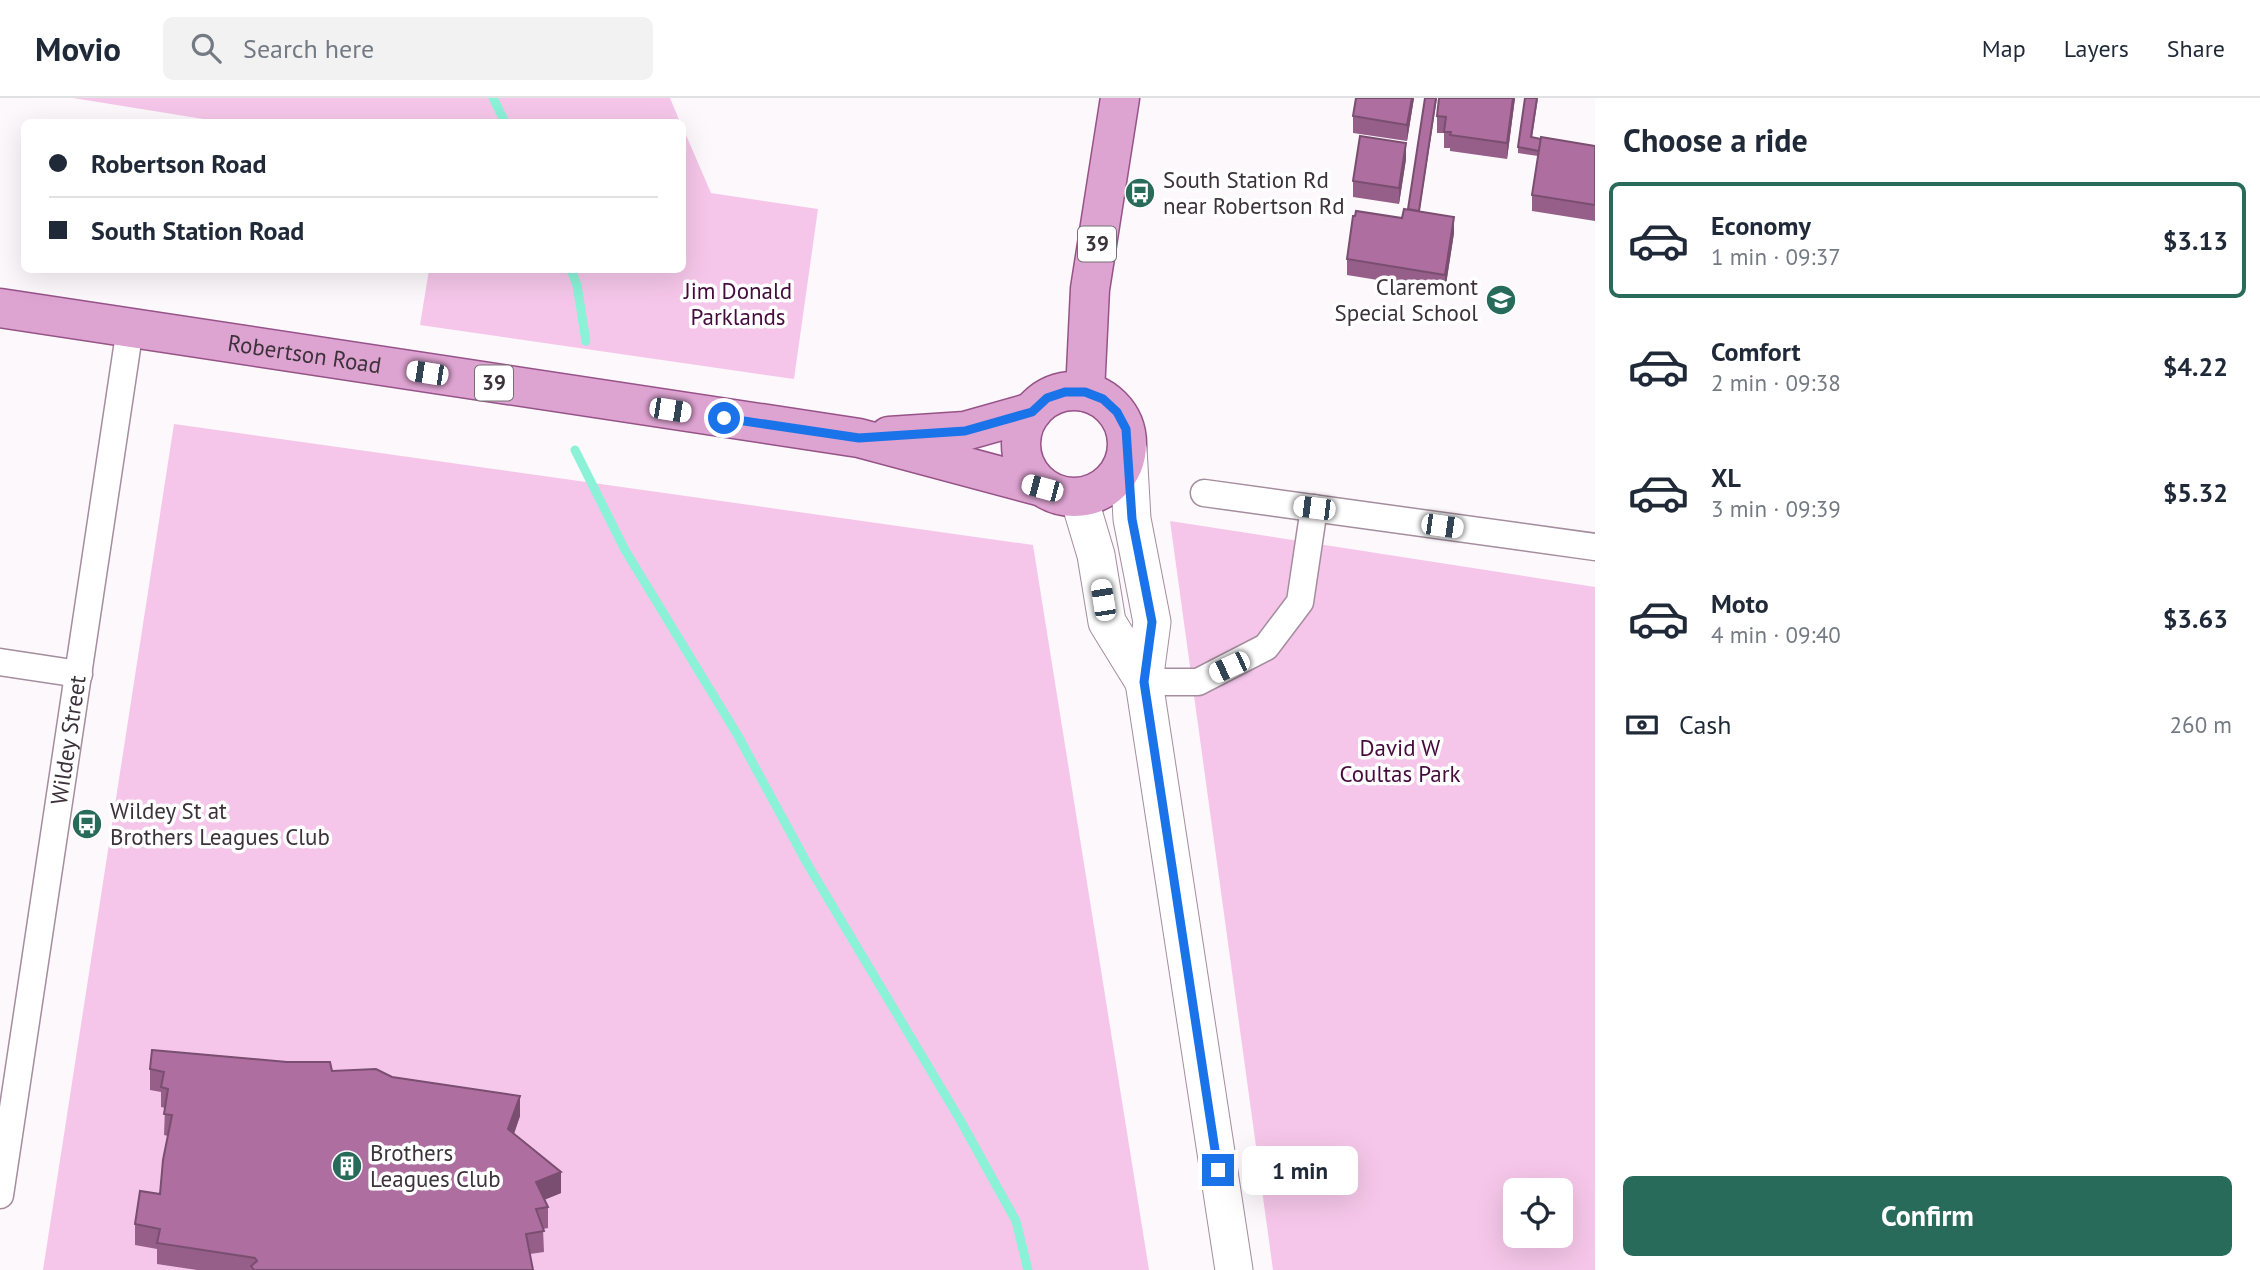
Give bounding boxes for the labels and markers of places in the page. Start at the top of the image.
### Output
place label: South Station Rd near Robertson Rd [1163,165,1345,220]
bus stop icon: South Station Rd near Robertson Rd [1123,176,1157,210]
place label: Claremont Special School [1335,272,1478,327]
school or university icon: Claremont Special School [1484,283,1518,317]
place label: Wildey St at Brothers Leagues Club [110,796,330,851]
bus stop icon: Wildey St at Brothers Leagues Club [70,807,104,841]
place label: Brothers Leagues Club [370,1138,501,1193]
building icon: Brothers Leagues Club [330,1149,364,1183]

